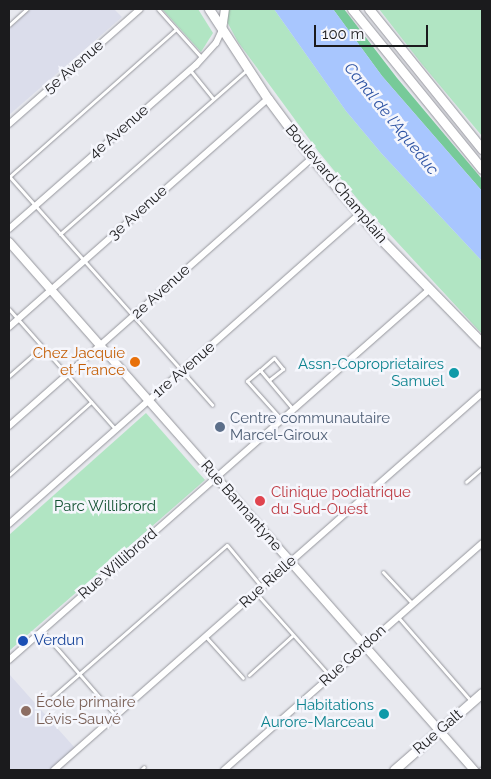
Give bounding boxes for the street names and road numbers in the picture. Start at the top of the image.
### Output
street label: 5e Avenue [40,36,108,98]
street label: 4e Avenue [85,101,153,163]
street label: Boulevard Champlain [281,121,391,247]
street label: 3e Avenue [105,182,171,244]
street label: 2e Avenue [128,261,194,323]
street label: 1re Avenue [149,338,219,402]
street label: Rue Bannantyne [197,457,285,555]
street label: Rue Willibrord [75,525,161,603]
street label: Rue Rielle [236,552,300,612]
street label: Rue Gordon [316,622,390,690]
street label: Rue Galt [410,706,466,758]

